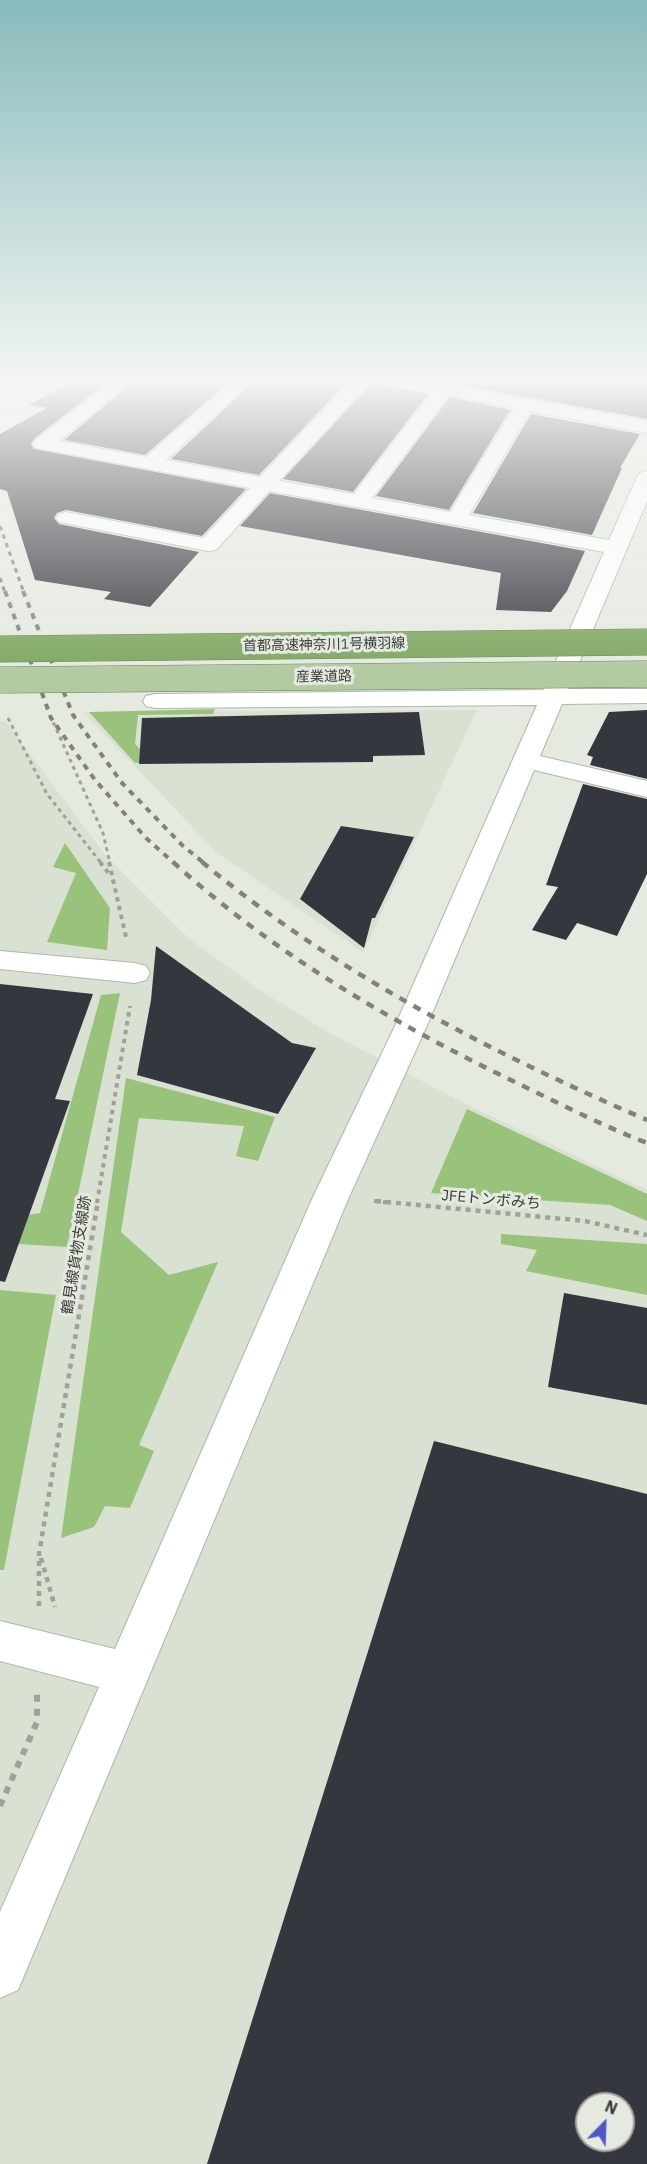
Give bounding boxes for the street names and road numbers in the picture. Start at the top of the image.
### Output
street label: 首都高速神奈川1号横羽線 [243,635,405,655]
street label: 産業道路 [296,668,352,686]
street label: JFEトンボみち [441,1187,541,1213]
street label: 鶴見線貨物支線跡 [59,1194,95,1316]

